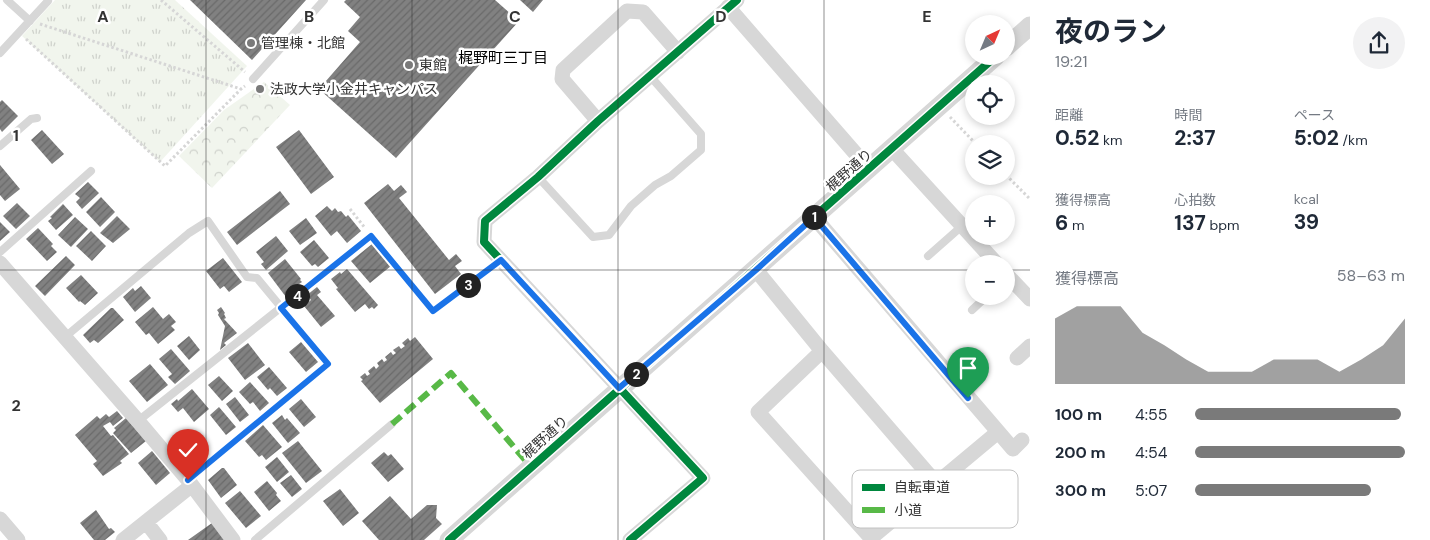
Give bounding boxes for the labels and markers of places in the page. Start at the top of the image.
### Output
place label: 管理棟・北館 [261,34,345,52]
marker: 管理棟・北館 [245,37,257,49]
place label: 東館 [419,56,447,74]
marker: 東館 [403,59,415,71]
place label: 法政大学小金井キャンパス [270,80,438,98]
marker: 法政大学小金井キャンパス [254,83,266,95]
pin: 1 [802,204,826,230]
pin: 3 [456,272,480,298]
pin: 4 [284,284,310,308]
pin [947,347,989,398]
pin: 2 [624,362,648,386]
pin [167,429,209,480]

